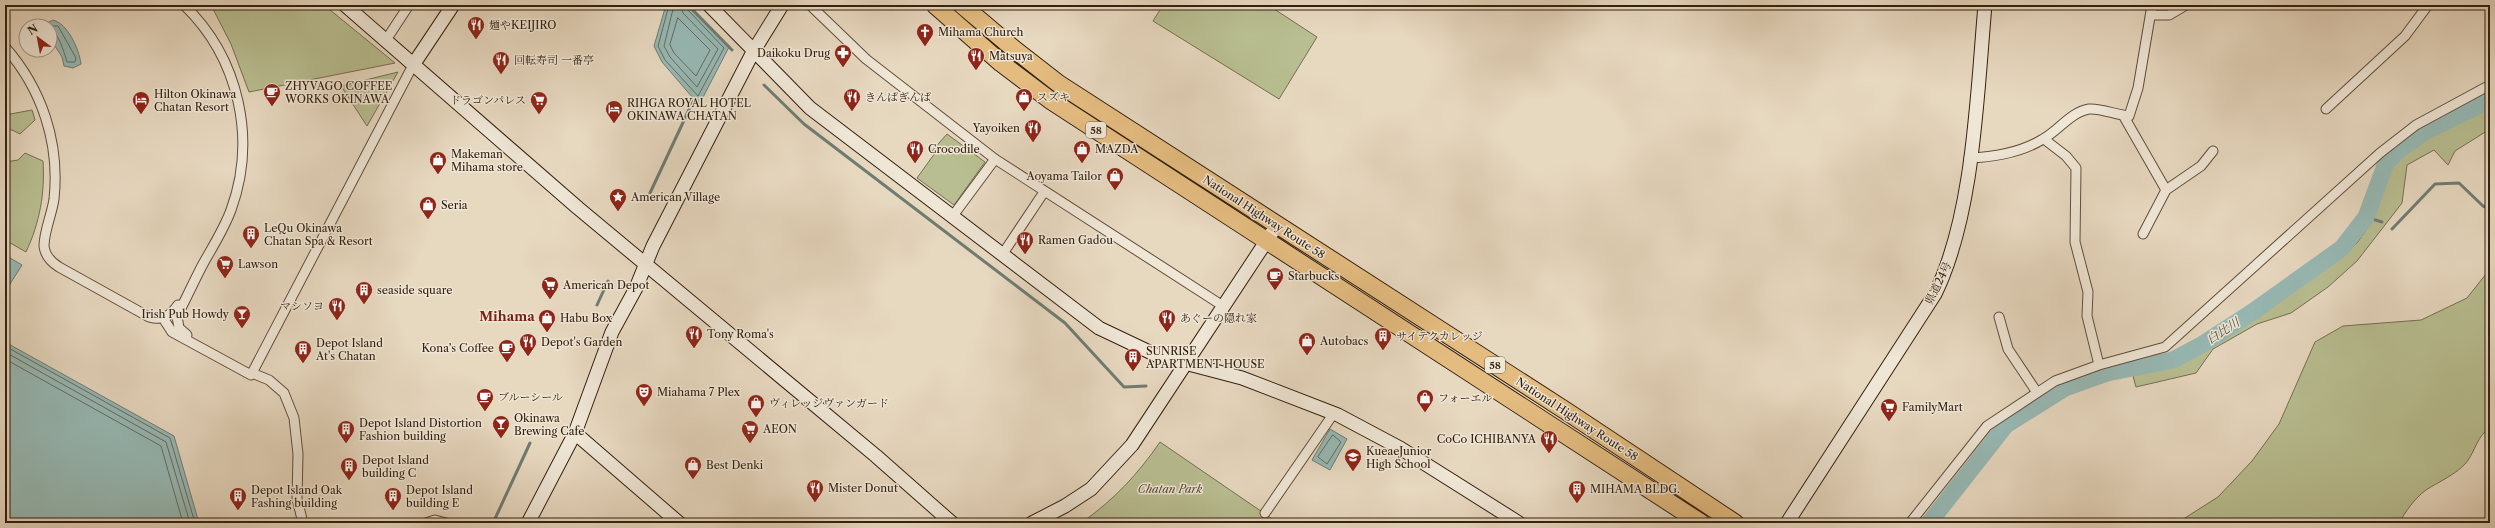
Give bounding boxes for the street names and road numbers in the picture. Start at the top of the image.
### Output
road number: 58 [1086,122,1106,138]
street label: National Highway Route 58 [1200,172,1328,262]
street label: 県道24号 [1922,259,1954,307]
road number: 58 [1485,357,1505,373]
street label: National Highway Route 58 [1513,374,1641,464]

